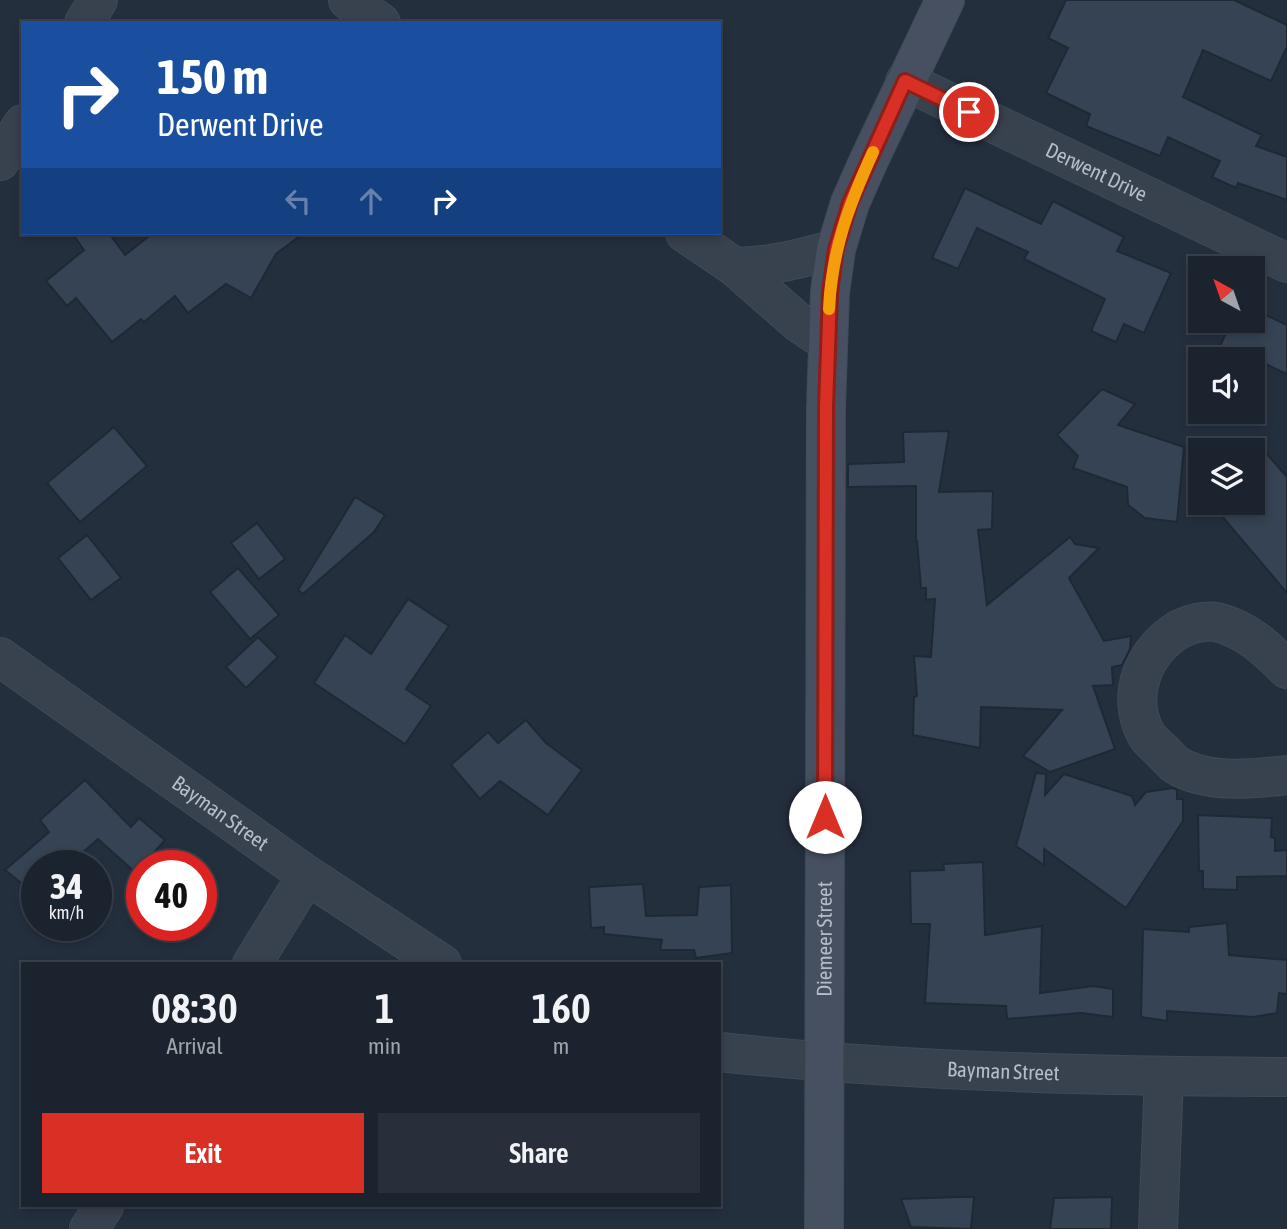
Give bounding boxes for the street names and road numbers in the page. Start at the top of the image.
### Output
street label: Derwent Drive [1042,137,1151,206]
street label: Bayman Street [168,770,274,855]
street label: Diemeer Street [812,881,836,997]
street label: Bayman Street [947,1056,1060,1085]

